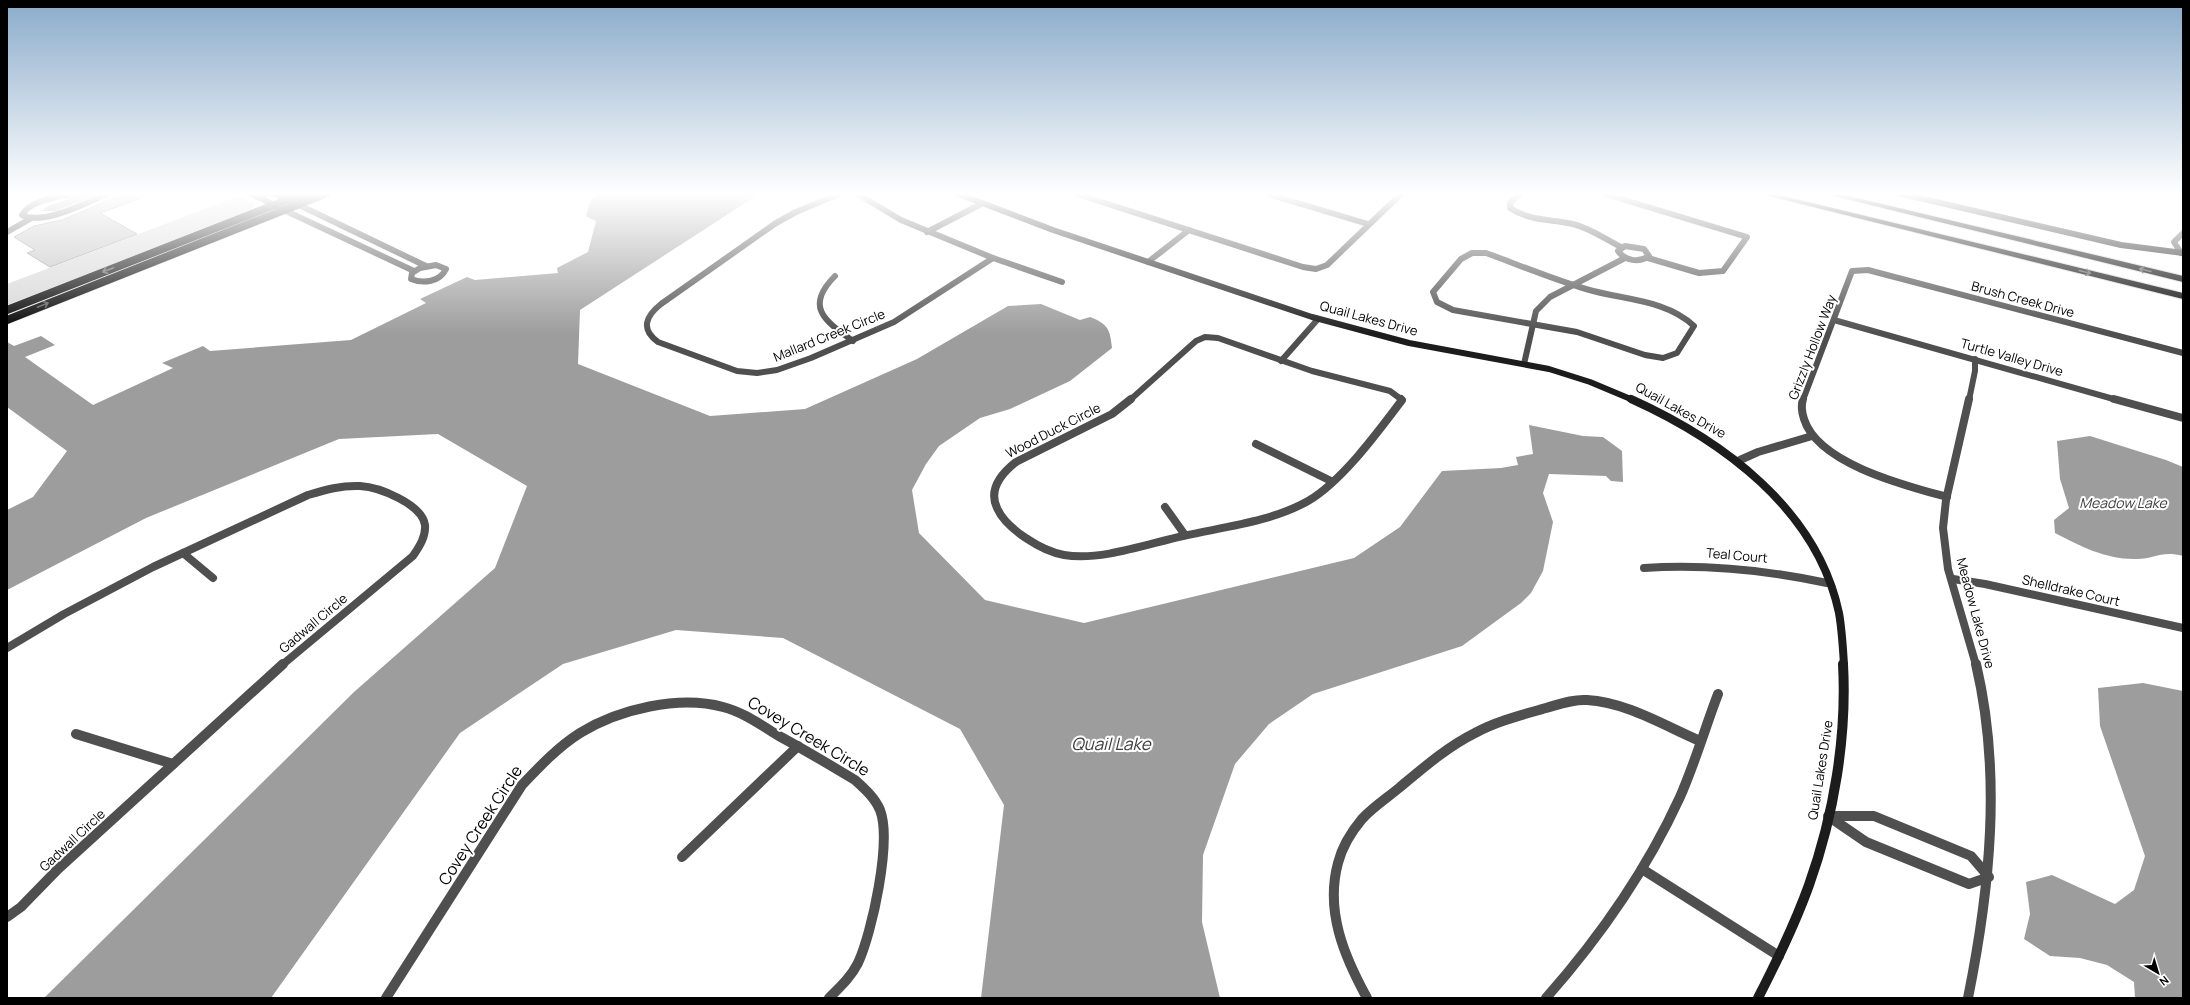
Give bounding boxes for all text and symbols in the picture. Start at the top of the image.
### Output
one-way arrow [2139,265,2152,273]
one-way arrow [102,267,114,275]
one-way arrow [2078,269,2091,277]
street label: Brush Creek Drive [1969,277,2077,322]
street label: Grizzly Hollow Way [1784,292,1840,402]
street label: Quail Lakes Drive [1318,296,1420,340]
one-way arrow [37,301,49,309]
street label: Mallard Creek Circle [770,304,888,366]
street label: Turtle Valley Drive [1959,334,2066,380]
street label: Quail Lakes Drive [1633,378,1730,442]
street label: Wood Duck Circle [1002,398,1104,462]
water label: Meadow Lake [2079,493,2167,512]
street label: Teal Court [1706,543,1768,567]
street label: Meadow Lake Drive [1953,556,2000,671]
street label: Shelldrake Court [2020,570,2122,610]
street label: Gadwall Circle [275,589,351,657]
street label: Covey Creek Circle [744,691,874,781]
street label: Quail Lakes Drive [1803,719,1837,821]
water label: Quail Lake [1071,732,1152,755]
street label: Covey Creek Circle [433,761,527,889]
street label: Gadwall Circle [35,804,109,875]
north arrow [2138,953,2178,993]
text: N [2157,973,2172,990]

